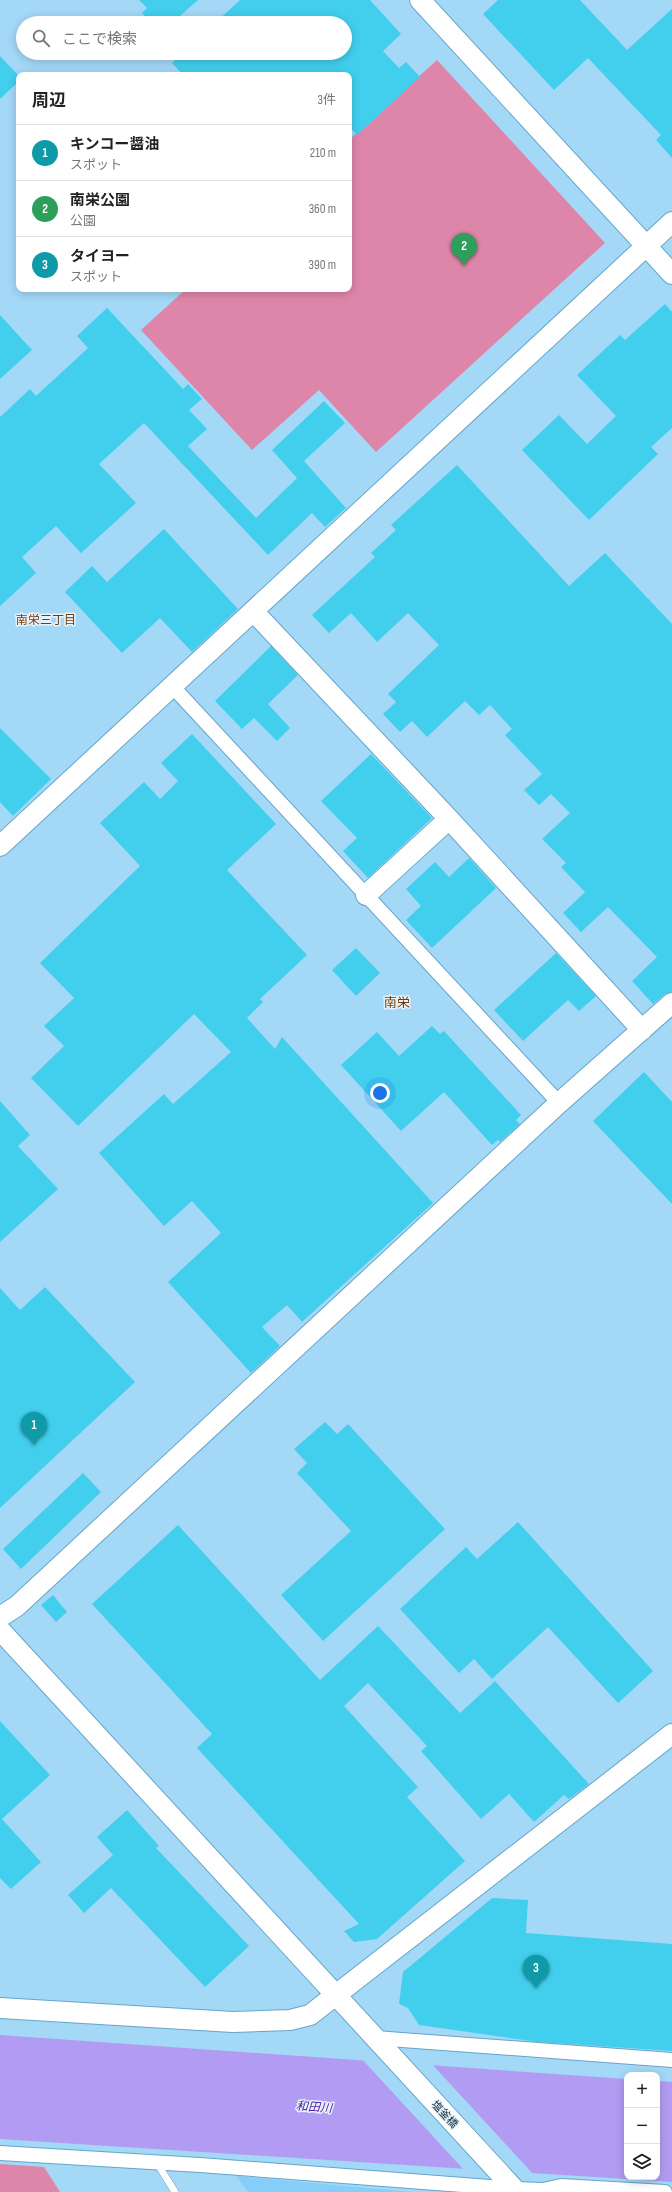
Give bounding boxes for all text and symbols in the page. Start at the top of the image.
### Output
search box [16,16,352,60]
icon: search [30,27,52,49]
text: ここで検索 [62,30,137,49]
text: 周辺 [32,91,66,111]
text: 3件 [318,92,336,108]
text: キンコー醤油 [70,135,160,154]
text: 1 [42,145,48,161]
text: 210 m [310,145,336,161]
text: スポット [70,157,122,173]
text: 南栄公園 [70,191,130,210]
text: 2 [42,201,48,217]
text: 360 m [309,201,336,217]
text: 公園 [70,213,96,229]
pin: 2 [451,233,477,266]
text: タイヨー [70,247,130,266]
text: 3 [42,257,48,273]
text: 390 m [309,257,336,273]
text: スポット [70,269,122,285]
district label: 南栄三丁目 [16,613,76,628]
district label: 南栄 [384,995,410,1011]
your location [370,1083,390,1103]
pin: 1 [21,1412,47,1445]
pin: 3 [523,1955,549,1988]
map controls [624,2072,660,2180]
button: + [624,2072,660,2108]
street label: 塩釜橋 [429,2098,461,2131]
water label: 和田川 [295,2099,334,2116]
button: − [624,2108,660,2144]
button: layers [624,2144,660,2180]

